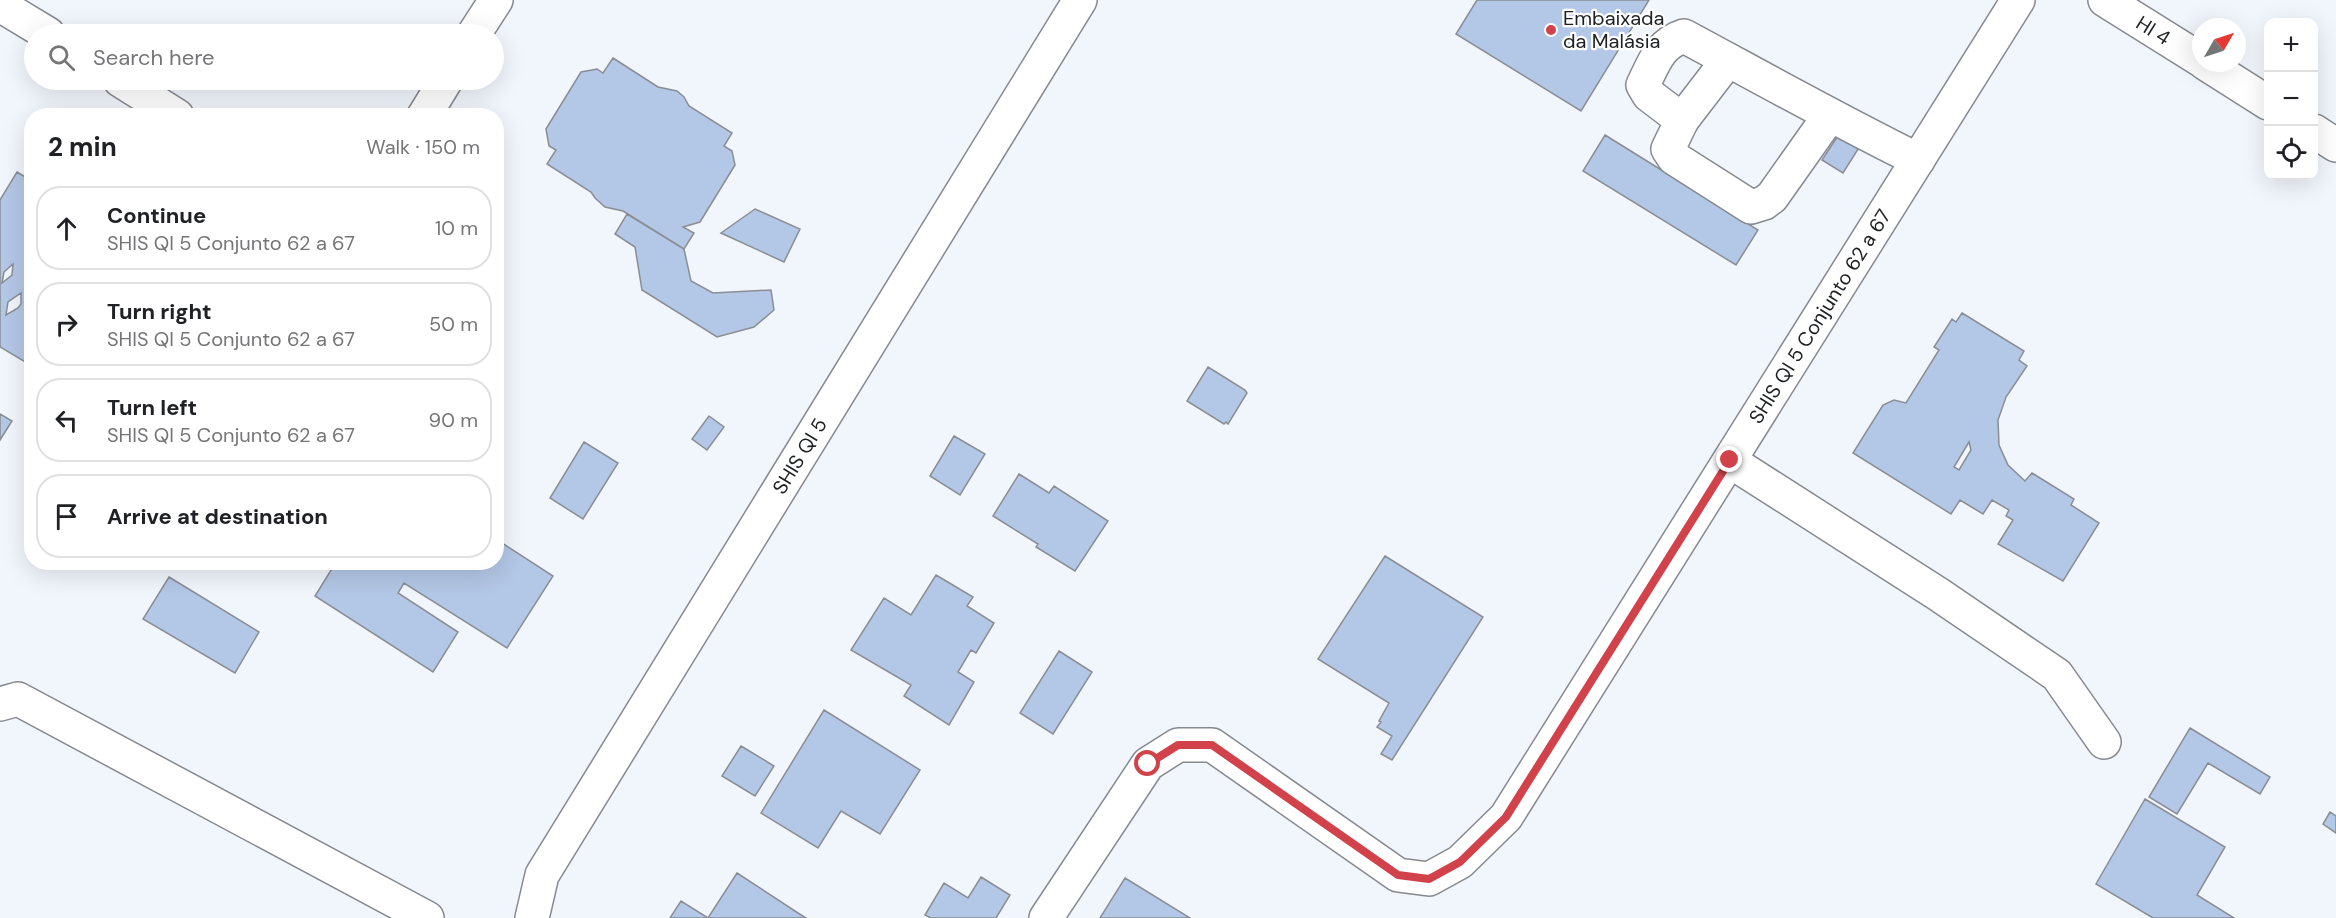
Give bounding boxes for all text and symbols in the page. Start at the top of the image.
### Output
place label: Embaixada da Malásia [1563,5,1664,54]
street label: HI 4 [2131,10,2175,51]
north arrow [2192,18,2246,72]
map controls [2264,18,2318,180]
button: + [2264,18,2318,72]
marker: Embaixada da Malásia [1544,23,1558,37]
search box [24,24,504,90]
icon: search [45,41,78,74]
text: Search here [93,43,214,72]
button: − [2264,72,2318,126]
button: locate [2264,126,2318,180]
text: 2 min [48,130,117,164]
text: Walk · 150 m [366,134,480,160]
text: Continue [107,201,206,230]
street label: SHIS QI 5 Conjunto 62 a 67 [1743,204,1897,428]
icon: ahead [50,212,83,245]
text: 10 m [435,215,478,241]
text: SHIS QI 5 Conjunto 62 a 67 [107,230,355,256]
text: Turn right [107,297,212,326]
icon: right [50,308,83,341]
text: 50 m [429,311,478,337]
text: SHIS QI 5 Conjunto 62 a 67 [107,326,355,352]
text: Turn left [107,393,197,422]
icon: left [50,404,83,437]
text: 90 m [429,407,478,433]
street label: SHIS QI 5 [766,413,833,499]
text: SHIS QI 5 Conjunto 62 a 67 [107,422,355,448]
route end [1716,446,1742,472]
icon: arrive [50,500,83,533]
text: Arrive at destination [107,502,328,531]
route start [1134,750,1160,776]

